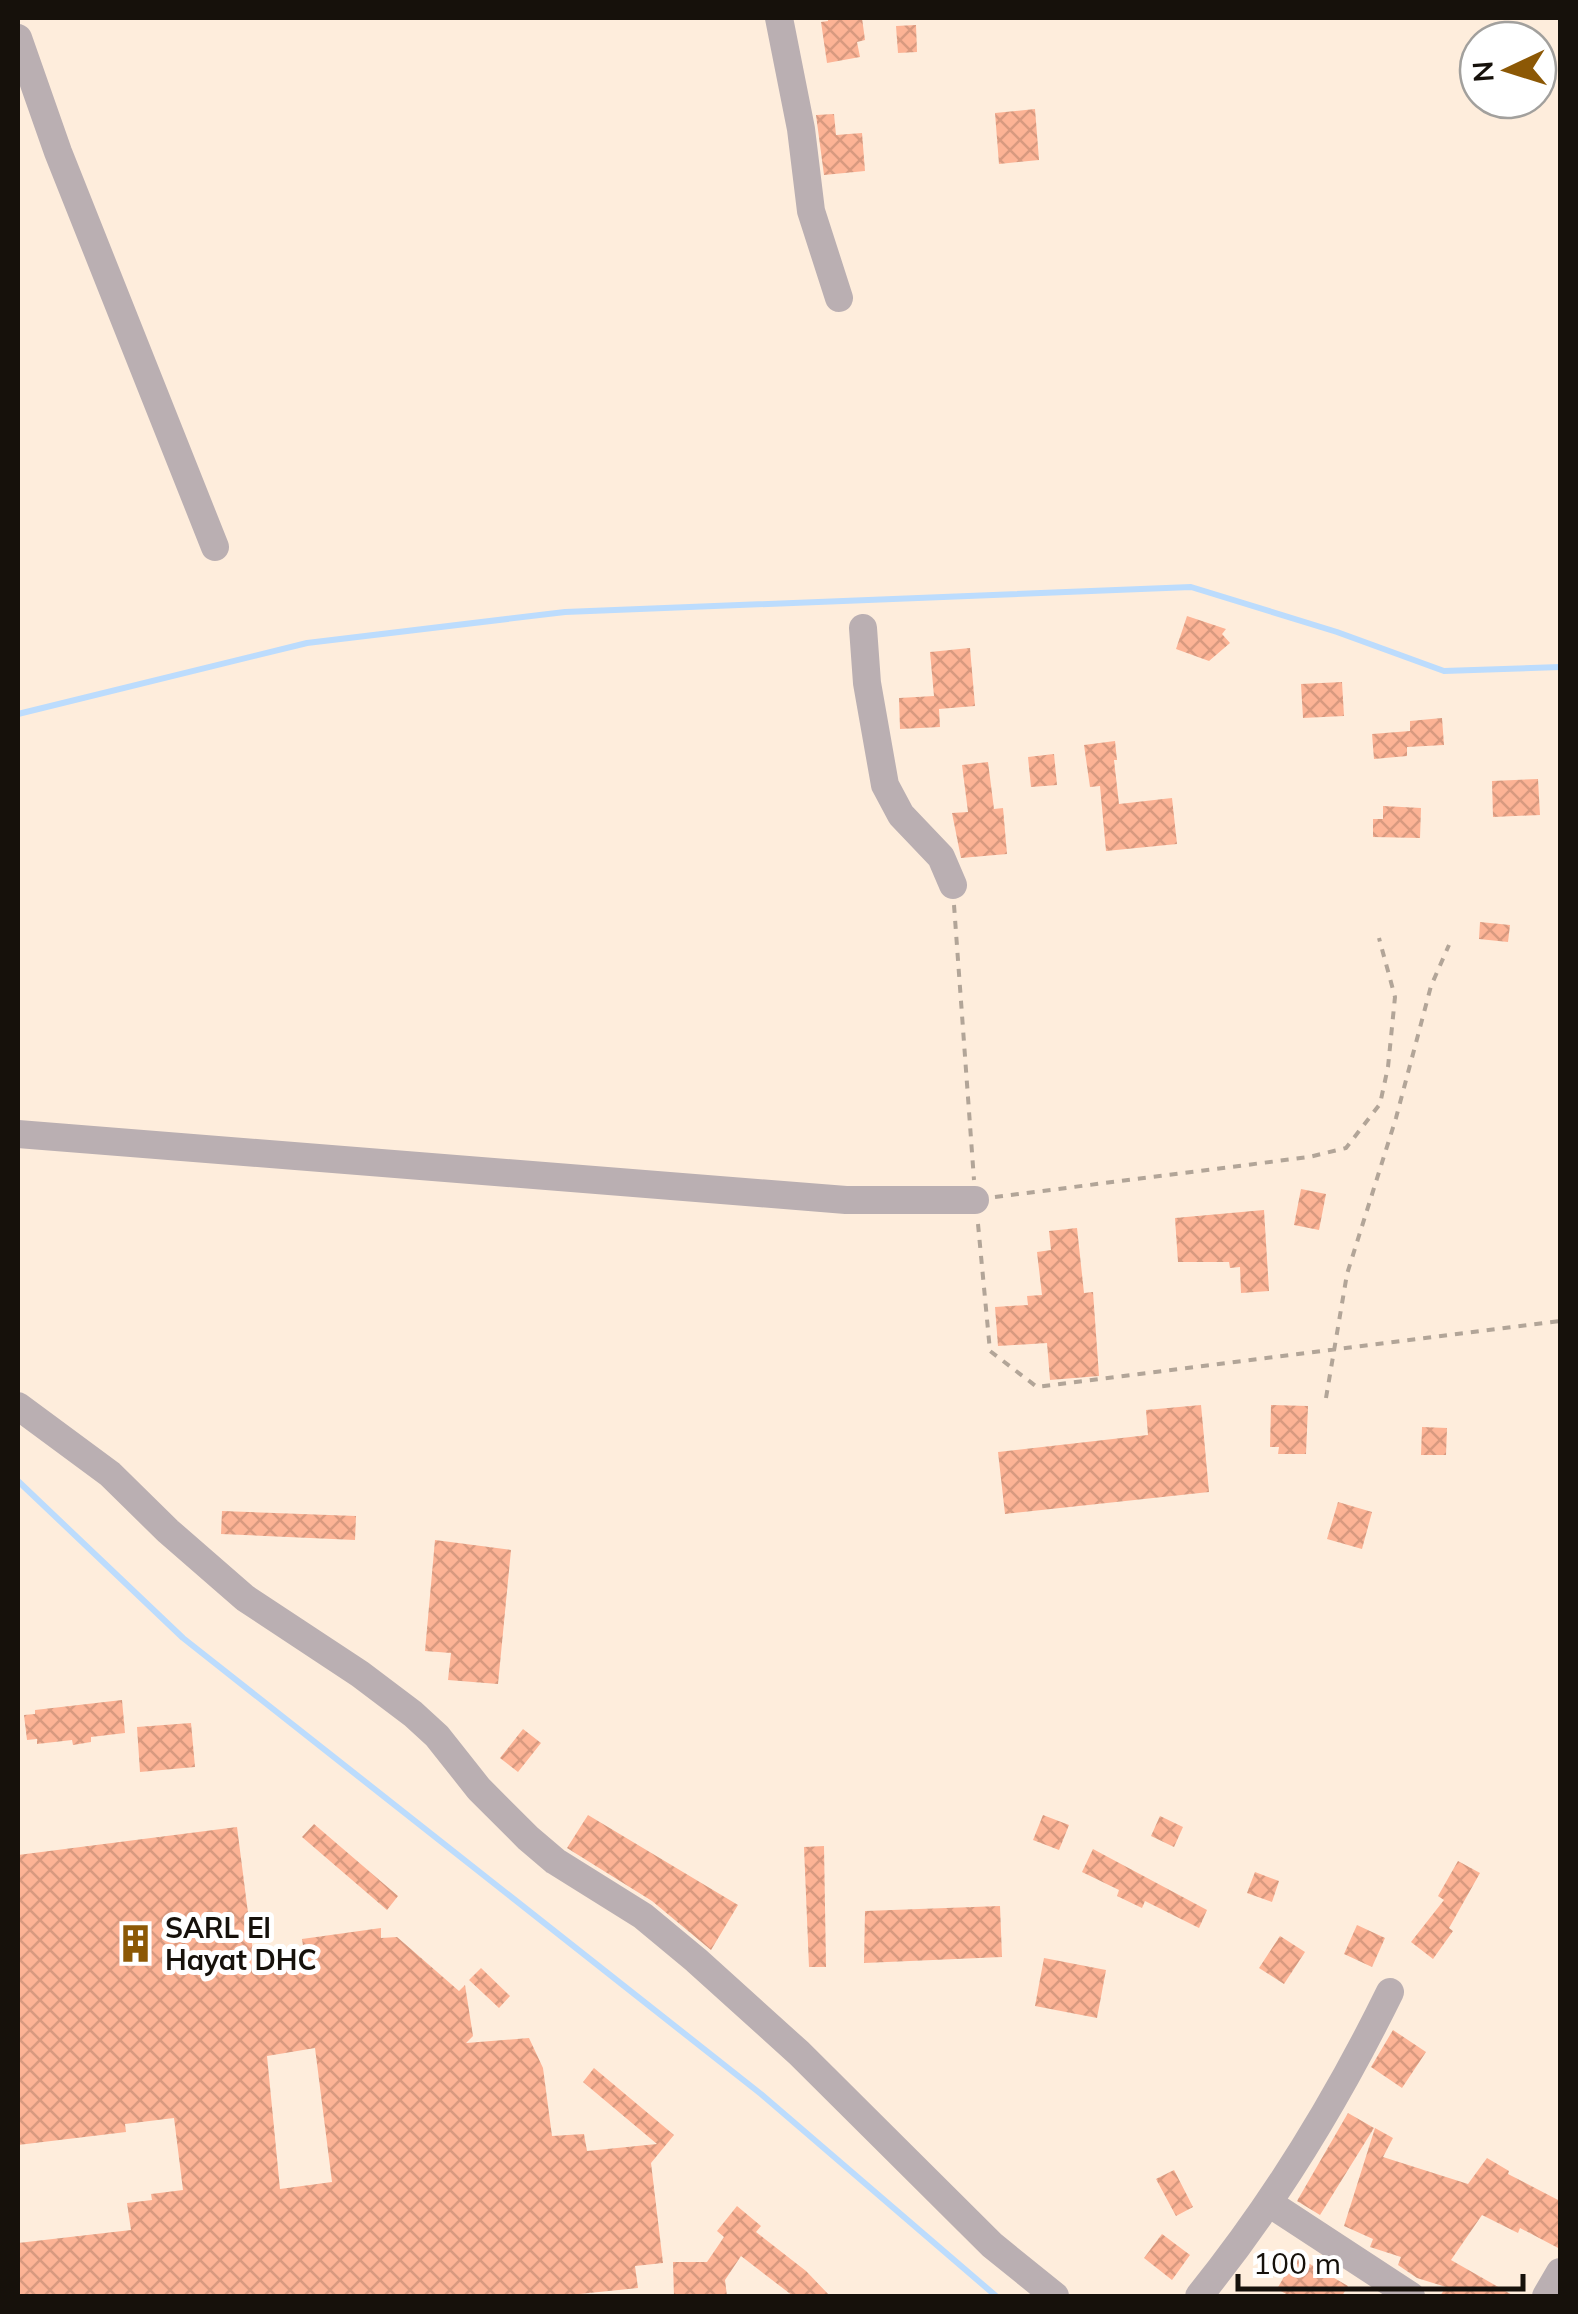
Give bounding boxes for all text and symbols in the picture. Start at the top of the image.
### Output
north arrow [1458,20,1558,120]
text: N [1464,60,1501,84]
place label: SARL El Hayat DHC [165,1910,317,1977]
building icon: SARL El Hayat DHC [114,1922,156,1964]
scale bar [1238,2229,1523,2291]
text: 100 m [1253,2244,1341,2282]

